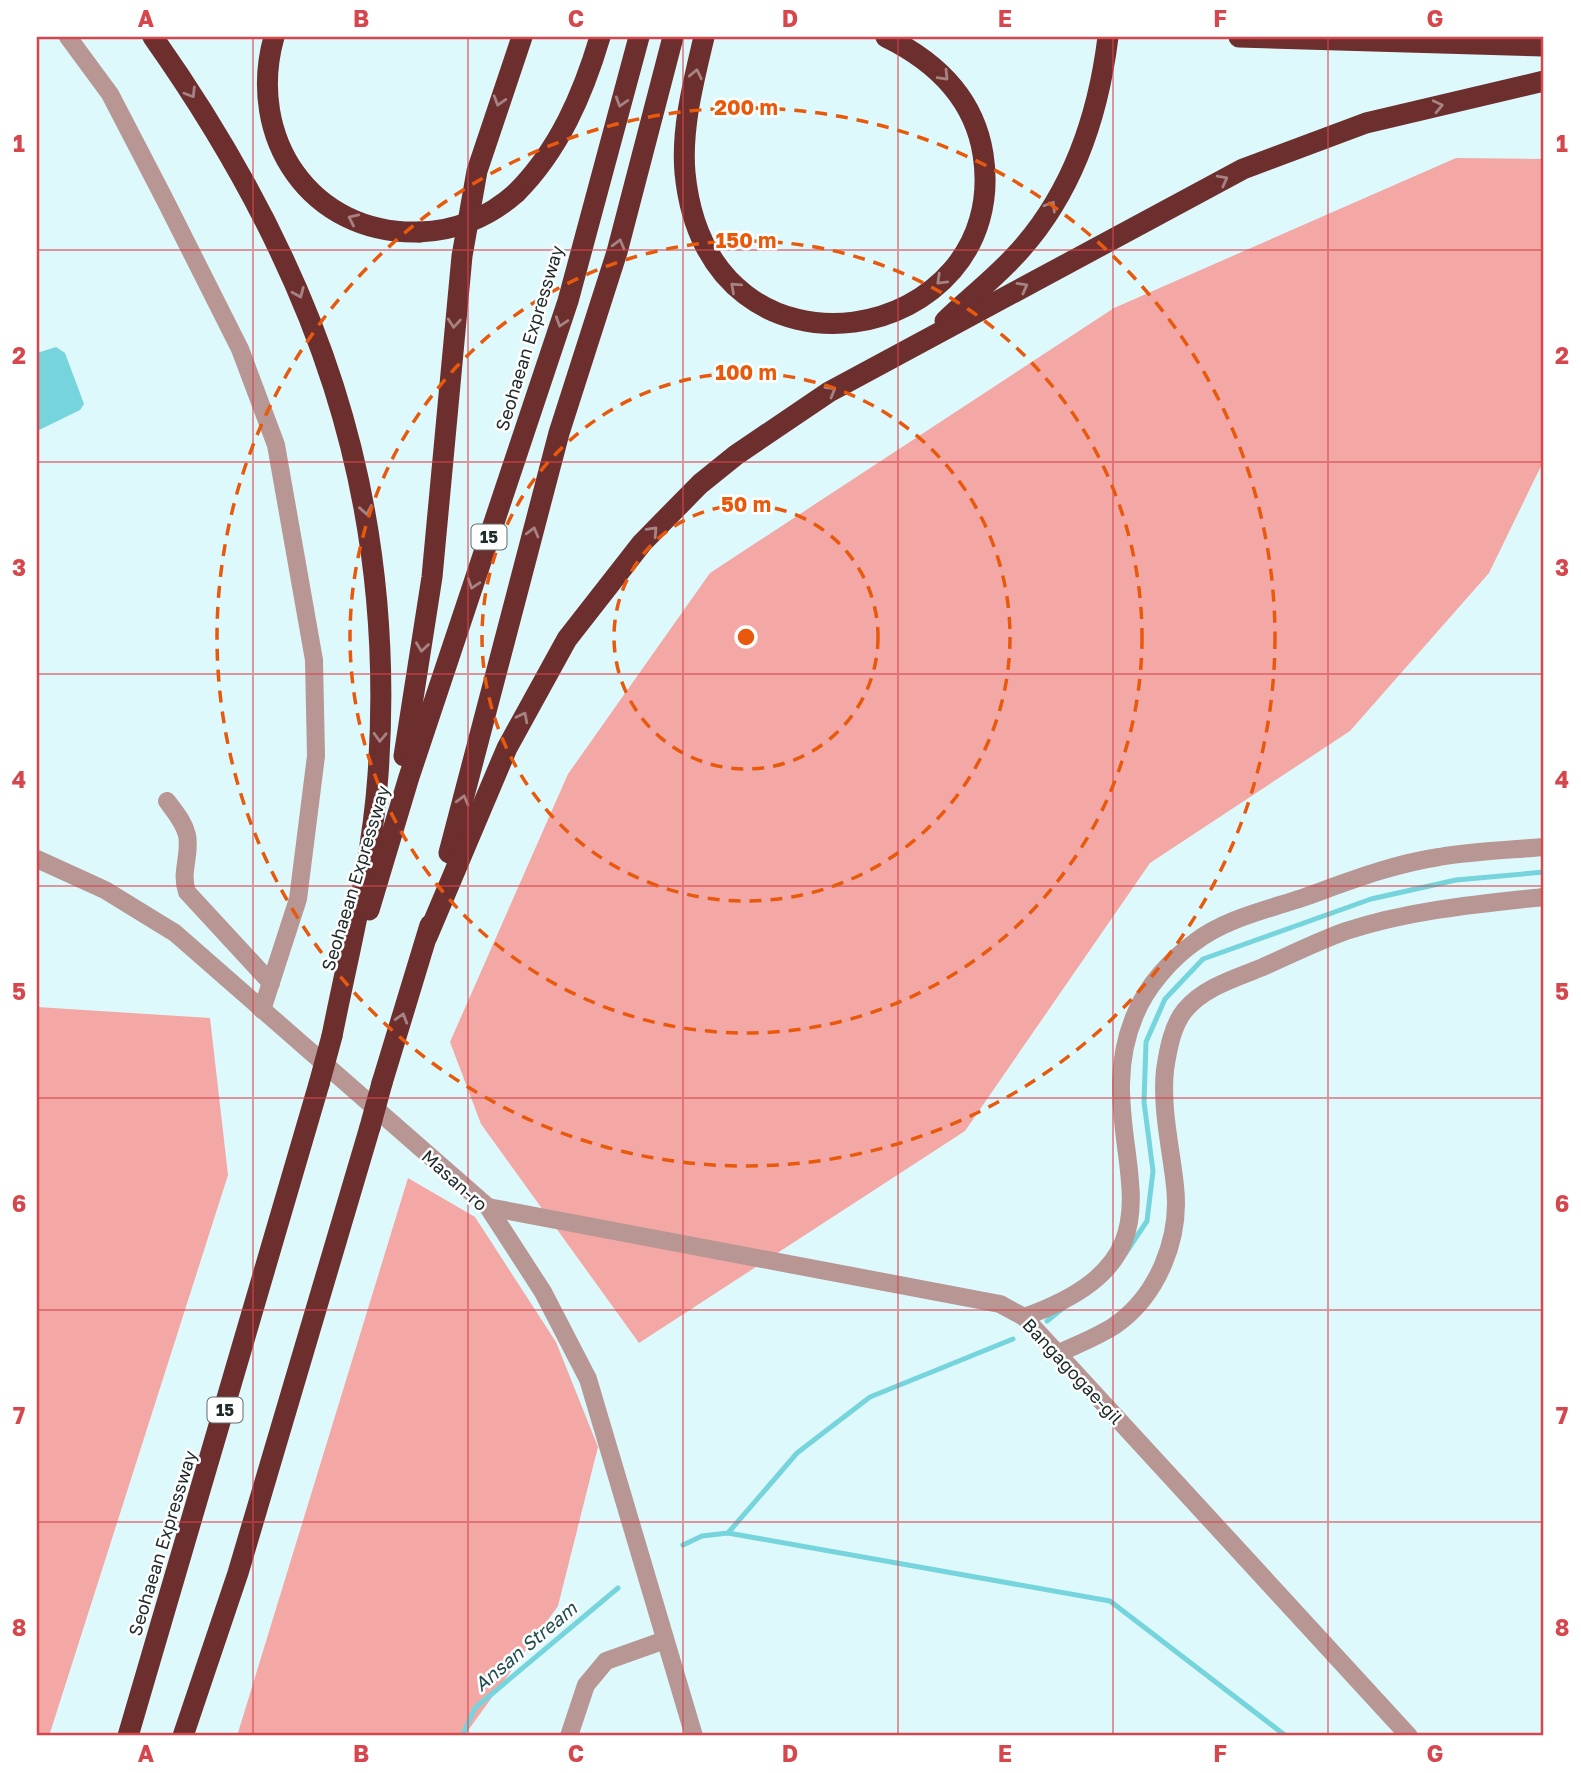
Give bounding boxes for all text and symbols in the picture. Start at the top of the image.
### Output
text: A [138,4,155,32]
text: B [353,4,369,32]
text: C [568,4,584,32]
text: D [782,4,798,32]
text: E [998,4,1012,32]
text: F [1213,4,1227,32]
text: G [1427,4,1443,32]
one-way arrow [687,68,702,80]
one-way arrow [935,68,948,81]
one-way arrow [183,86,196,99]
text: 200 m [714,94,778,120]
one-way arrow [493,95,508,107]
one-way arrow [614,96,629,108]
one-way arrow [1432,100,1444,114]
text: 1 [13,129,25,157]
text: 1 [1556,129,1568,157]
one-way arrow [1216,174,1228,188]
one-way arrow [1043,201,1056,214]
one-way arrow [348,213,360,227]
text: 150 m [716,227,776,253]
one-way arrow [611,238,626,250]
street label: Seohaean Expressway [490,243,568,433]
one-way arrow [937,271,950,284]
one-way arrow [1015,282,1028,295]
one-way arrow [730,283,743,295]
one-way arrow [291,286,305,299]
one-way arrow [555,315,569,327]
one-way arrow [447,318,462,329]
text: 2 [12,341,26,369]
text: 2 [1555,341,1569,369]
text: 100 m [715,359,777,385]
one-way arrow [823,387,836,400]
text: 50 m [721,491,771,517]
one-way arrow [358,504,373,516]
road number: 15 [472,524,506,550]
one-way arrow [525,526,539,538]
one-way arrow [644,526,657,539]
text: 3 [12,553,26,581]
text: 3 [1555,553,1569,581]
one-way arrow [467,577,481,590]
centre of rings [734,625,758,649]
one-way arrow [415,641,430,653]
one-way arrow [515,712,529,725]
one-way arrow [372,732,387,743]
text: 4 [12,765,26,793]
text: 4 [1555,765,1569,793]
street label: Seohaean Expressway [316,783,394,973]
one-way arrow [455,794,469,806]
text: 5 [12,977,26,1005]
text: 5 [1555,977,1569,1005]
one-way arrow [394,1012,409,1024]
street label: Masan-ro [418,1145,492,1215]
text: 6 [12,1189,26,1217]
text: 6 [1555,1189,1569,1217]
street label: Bangagogae-gil [1018,1314,1128,1429]
road number: 15 [208,1398,243,1422]
text: 7 [13,1401,25,1429]
text: 7 [1556,1401,1568,1429]
street label: Seohaean Expressway [123,1448,201,1638]
water label: Ansan Stream [469,1596,582,1696]
text: 8 [12,1613,26,1641]
text: 8 [1555,1613,1569,1641]
text: A [138,1739,155,1767]
text: B [353,1739,369,1767]
text: C [568,1739,584,1767]
text: D [782,1739,798,1767]
text: E [998,1739,1012,1767]
text: F [1213,1739,1227,1767]
text: G [1427,1739,1443,1767]

